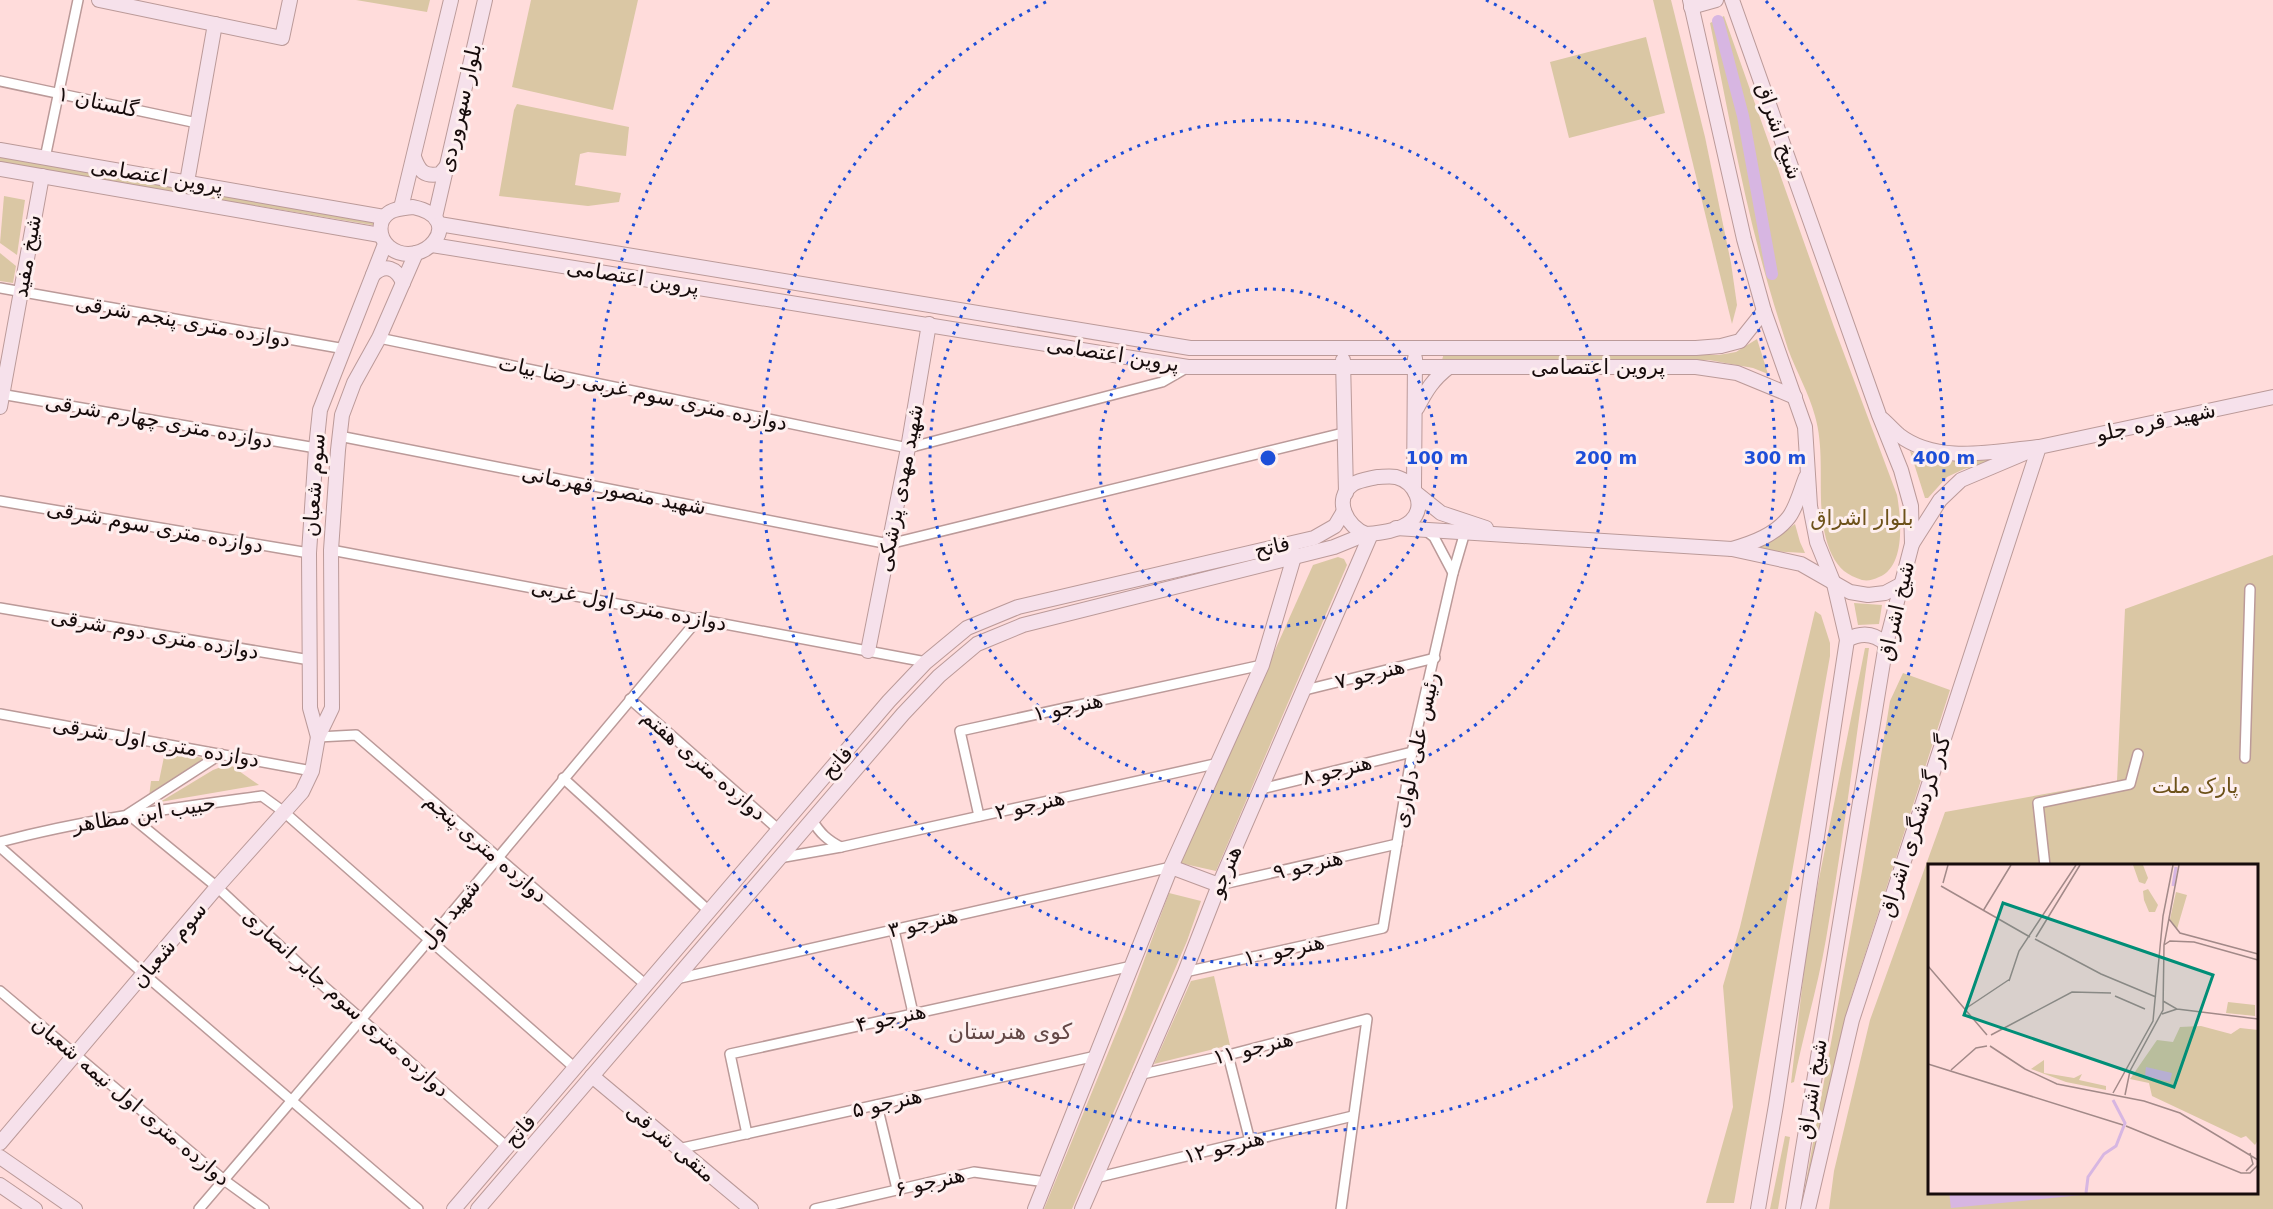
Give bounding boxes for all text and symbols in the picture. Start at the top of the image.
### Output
street label: بلوار سهروردی [434,41,486,175]
street label: شیخ اشراق [1751,79,1807,183]
street label: گلستان ۱ [55,82,141,122]
street label: پروین اعتصامی [89,154,225,198]
street label: شیخ مفید [8,213,46,299]
street label: پروین اعتصامی [565,255,701,299]
street label: دوازده متری پنجم شرقی [73,290,292,353]
street label: پروین اعتصامی [1045,332,1181,376]
street label: دوازده متری سوم غربی رضا بیات [496,351,790,435]
street label: پروین اعتصامی [1531,355,1665,379]
street label: دوازده متری چهارم شرقی [43,389,275,453]
street label: شهید قره جلو [2093,398,2218,447]
street label: شهید مهدی پزشکی [872,402,928,574]
street label: سوم شعبان [298,432,330,538]
text: 100 m [1406,447,1468,468]
text: 200 m [1575,447,1637,468]
text: 300 m [1744,447,1806,468]
text: 400 m [1913,447,1975,468]
centre of rings [1258,448,1278,468]
street label: شهید منصور قهرمانی [520,460,708,520]
street label: دوازده متری سوم شرقی [45,496,265,558]
park label: بلوار اشراق [1810,506,1914,530]
street label: فاتح [1252,531,1292,563]
street label: شیخ اشراق [1873,559,1919,663]
street label: دوازده متری اول غربی [529,574,729,636]
street label: دوازده متری دوم شرقی [49,604,261,664]
street label: هنرجو ۷ [1333,654,1407,694]
street label: رئیس علی دلواری [1388,670,1444,830]
street label: هنرجو ۱ [1031,688,1105,726]
street label: دوازده متری هفتم [636,705,771,826]
street label: دوازده متری اول شرقی [51,712,261,772]
street label: گدر گردشگری اشراق [1874,732,1956,920]
street label: فاتح [816,742,858,784]
street label: هنرجو ۸ [1300,750,1374,790]
park label: پارک ملت [2152,774,2238,798]
street label: هنرجو ۲ [993,785,1067,825]
street label: دوازده متری پنجم [419,788,552,908]
street label: حبیب ابن مظاهر [70,791,217,837]
street label: هنرجو [1203,842,1246,901]
street label: هنرجو ۹ [1271,845,1345,885]
inset map [1928,864,2258,1194]
street label: شهید اول [415,874,485,954]
street label: سوم شعبان [126,897,212,993]
street label: هنرجو ۳ [886,903,960,943]
street label: دوازده متری سوم جابر انصاری [238,904,454,1102]
street label: هنرجو ۱۰ [1241,930,1327,970]
street label: هنرجو ۴ [854,999,928,1037]
street label: دوازده متری اول نیمه شعبان [27,1011,235,1191]
district label: کوی هنرستان [948,1019,1073,1044]
street label: هنرجو ۱۱ [1210,1026,1296,1070]
street label: شیخ اشراق [1792,1037,1832,1141]
street label: هنرجو ۵ [850,1083,924,1123]
street label: متقی شرقی [621,1099,721,1187]
street label: فاتح [499,1110,541,1152]
street label: هنرجو ۱۲ [1181,1125,1267,1169]
street label: هنرجو ۶ [893,1162,967,1202]

